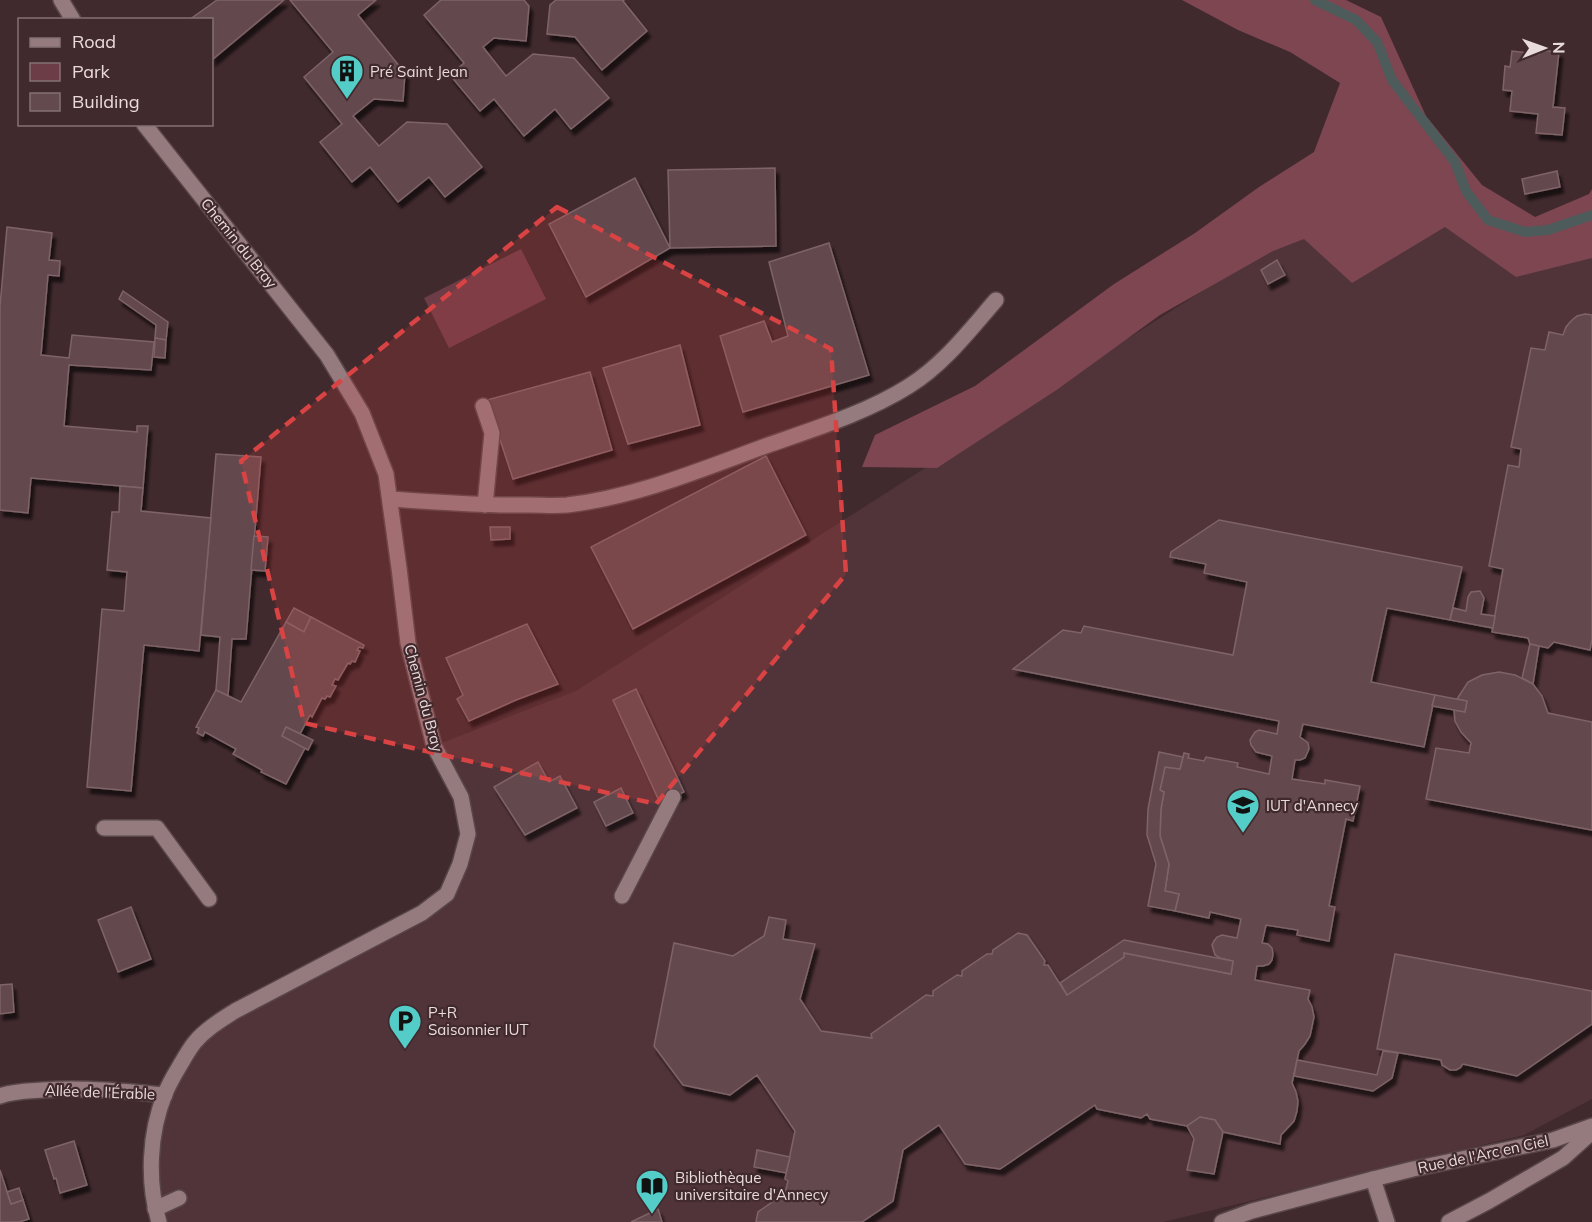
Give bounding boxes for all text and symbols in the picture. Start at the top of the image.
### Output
legend [18,18,213,126]
north arrow [1514,18,1574,78]
text: Road [72,30,116,53]
text: N [1549,42,1569,54]
building icon: Pré Saint Jean [329,53,365,100]
text: Park [72,60,111,83]
place label: Pré Saint Jean [370,62,468,81]
text: Building [72,90,140,113]
street label: Chemin du Bray [197,194,281,292]
street label: Chemin du Bray [400,642,448,754]
school or university icon: IUT d'Annecy [1225,787,1261,834]
place label: IUT d'Annecy [1266,796,1358,815]
parking icon: P+R Saisonnier IUT [387,1003,423,1050]
place label: P+R Saisonnier IUT [428,1003,529,1039]
street label: Allée de l'Érable [45,1081,155,1103]
street label: Rue de l'Arc en Ciel [1416,1131,1550,1177]
library icon: Bibliothèque universitaire d'Annecy [634,1168,670,1215]
place label: Bibliothèque universitaire d'Annecy [675,1168,828,1204]

